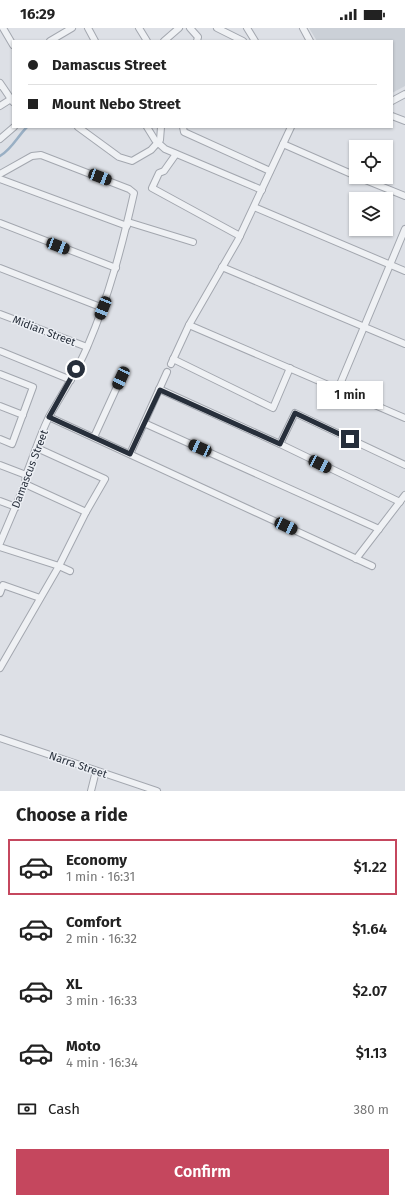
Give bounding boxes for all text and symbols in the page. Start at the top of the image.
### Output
text: 16:29 [20,5,55,23]
text: Damascus Street [52,56,167,74]
text: Mount Nebo Street [52,95,181,113]
map controls [349,140,393,236]
button: locate [349,140,393,184]
car [87,167,113,187]
button: layers [349,192,393,236]
car [45,236,71,256]
car [93,295,113,321]
street label: Midian Street [11,313,77,349]
route start [67,360,85,378]
car [110,365,132,391]
callout: 1 min [317,381,383,409]
text: 1 min [334,387,366,402]
street label: Damascus Street [9,428,51,510]
route end [341,430,359,448]
car [187,438,213,458]
car [307,453,333,475]
car [273,515,299,537]
street label: Narra Street [47,749,109,781]
text: Choose a ride [16,804,128,826]
icon: car [18,849,54,885]
text: Economy [66,851,127,869]
text: $1.22 [354,858,387,876]
text: 1 min · 16:31 [66,869,135,884]
icon: car [18,911,54,947]
text: Comfort [66,913,122,931]
text: $1.64 [352,920,387,938]
text: 2 min · 16:32 [66,931,137,946]
icon: car [18,973,54,1009]
text: XL [66,975,82,993]
text: $2.07 [353,982,387,1000]
text: 3 min · 16:33 [66,993,137,1008]
icon: car [18,1035,54,1071]
text: Moto [66,1037,101,1055]
text: $1.13 [356,1044,387,1062]
text: 4 min · 16:34 [66,1055,138,1070]
icon: cash [16,1098,38,1120]
text: Cash [48,1100,80,1118]
text: 380 m [354,1102,389,1117]
button: Confirm [16,1149,389,1195]

